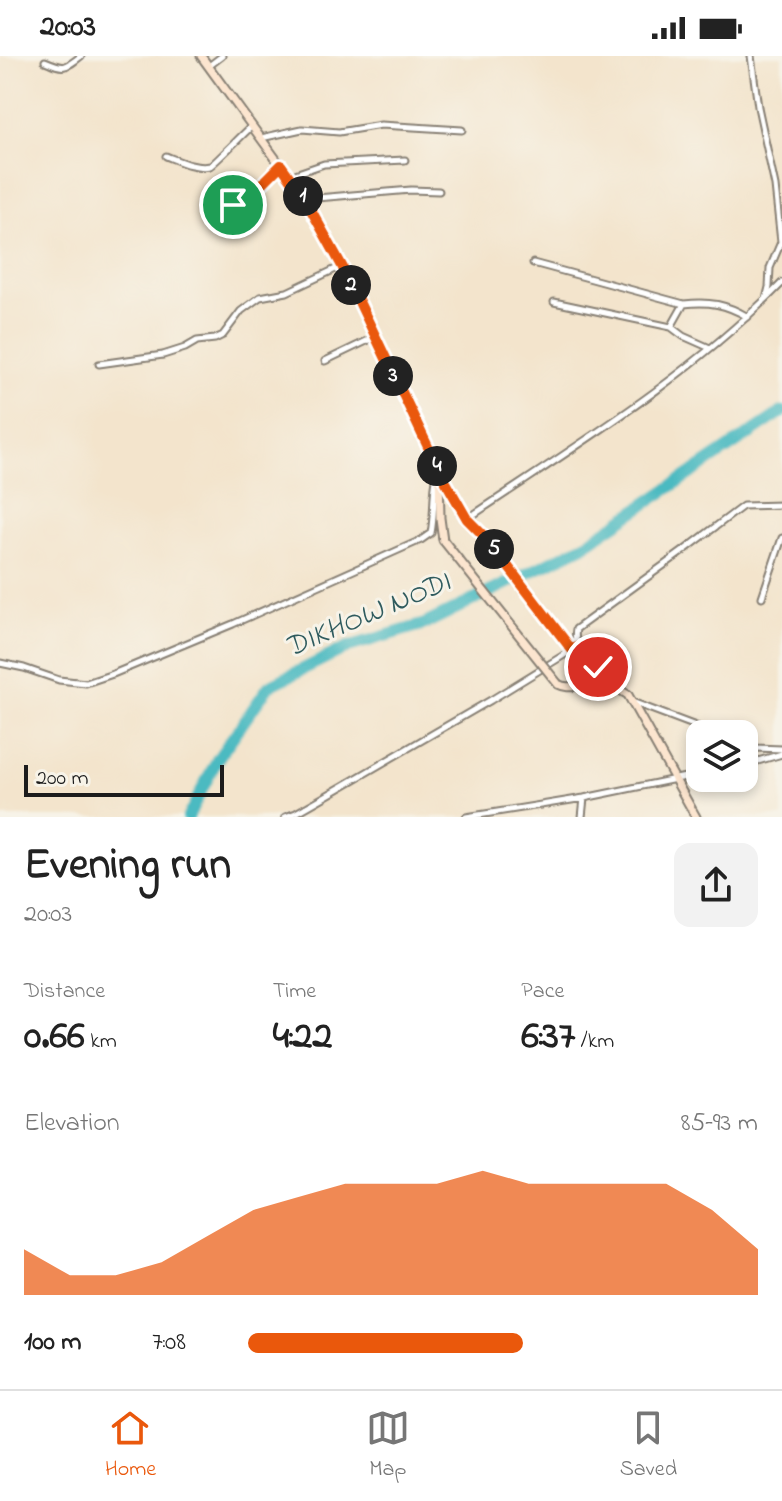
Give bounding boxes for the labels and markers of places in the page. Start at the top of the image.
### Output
pin [199,171,267,239]
pin: 1 [283,176,323,216]
pin: 2 [331,265,371,305]
pin: 3 [373,356,413,396]
pin: 4 [417,446,457,486]
pin: 5 [474,529,514,569]
pin [564,633,632,701]

